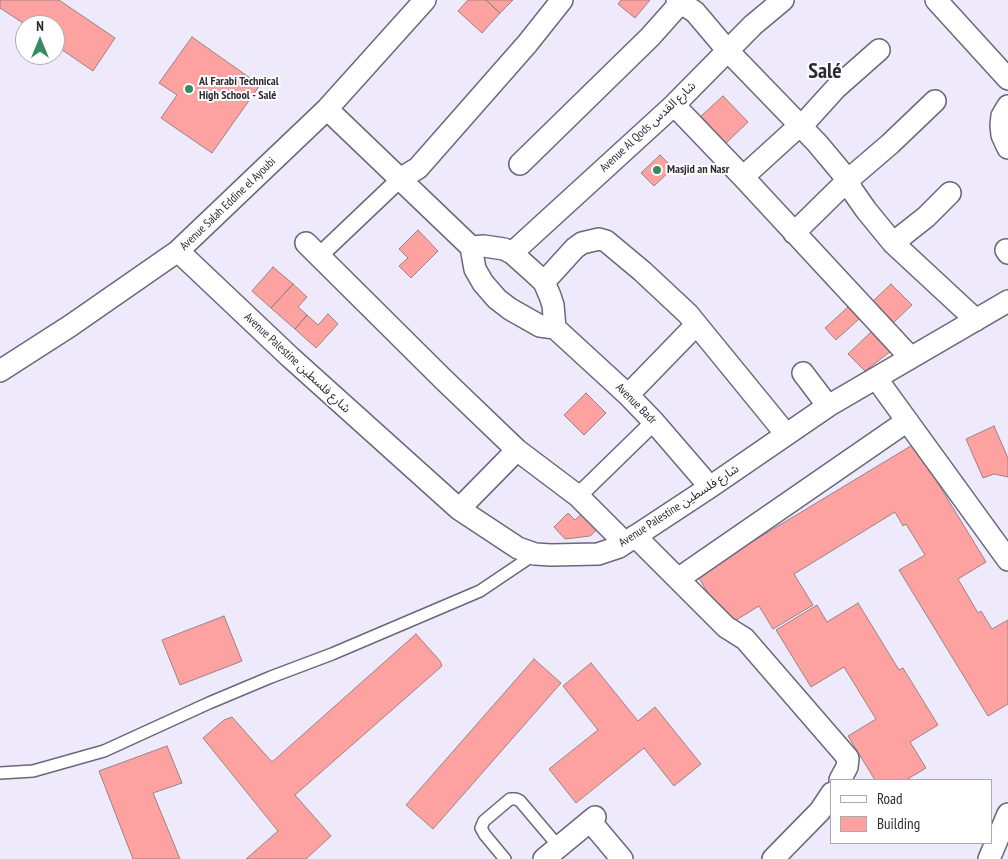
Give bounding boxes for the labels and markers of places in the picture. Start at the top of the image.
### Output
place label: Al Farabi Technical High School - Salé [199,75,279,103]
marker: Al Farabi Technical High School - Salé [183,83,195,95]
place label: Masjid an Nasr [667,163,729,177]
marker: Masjid an Nasr [651,164,663,176]

